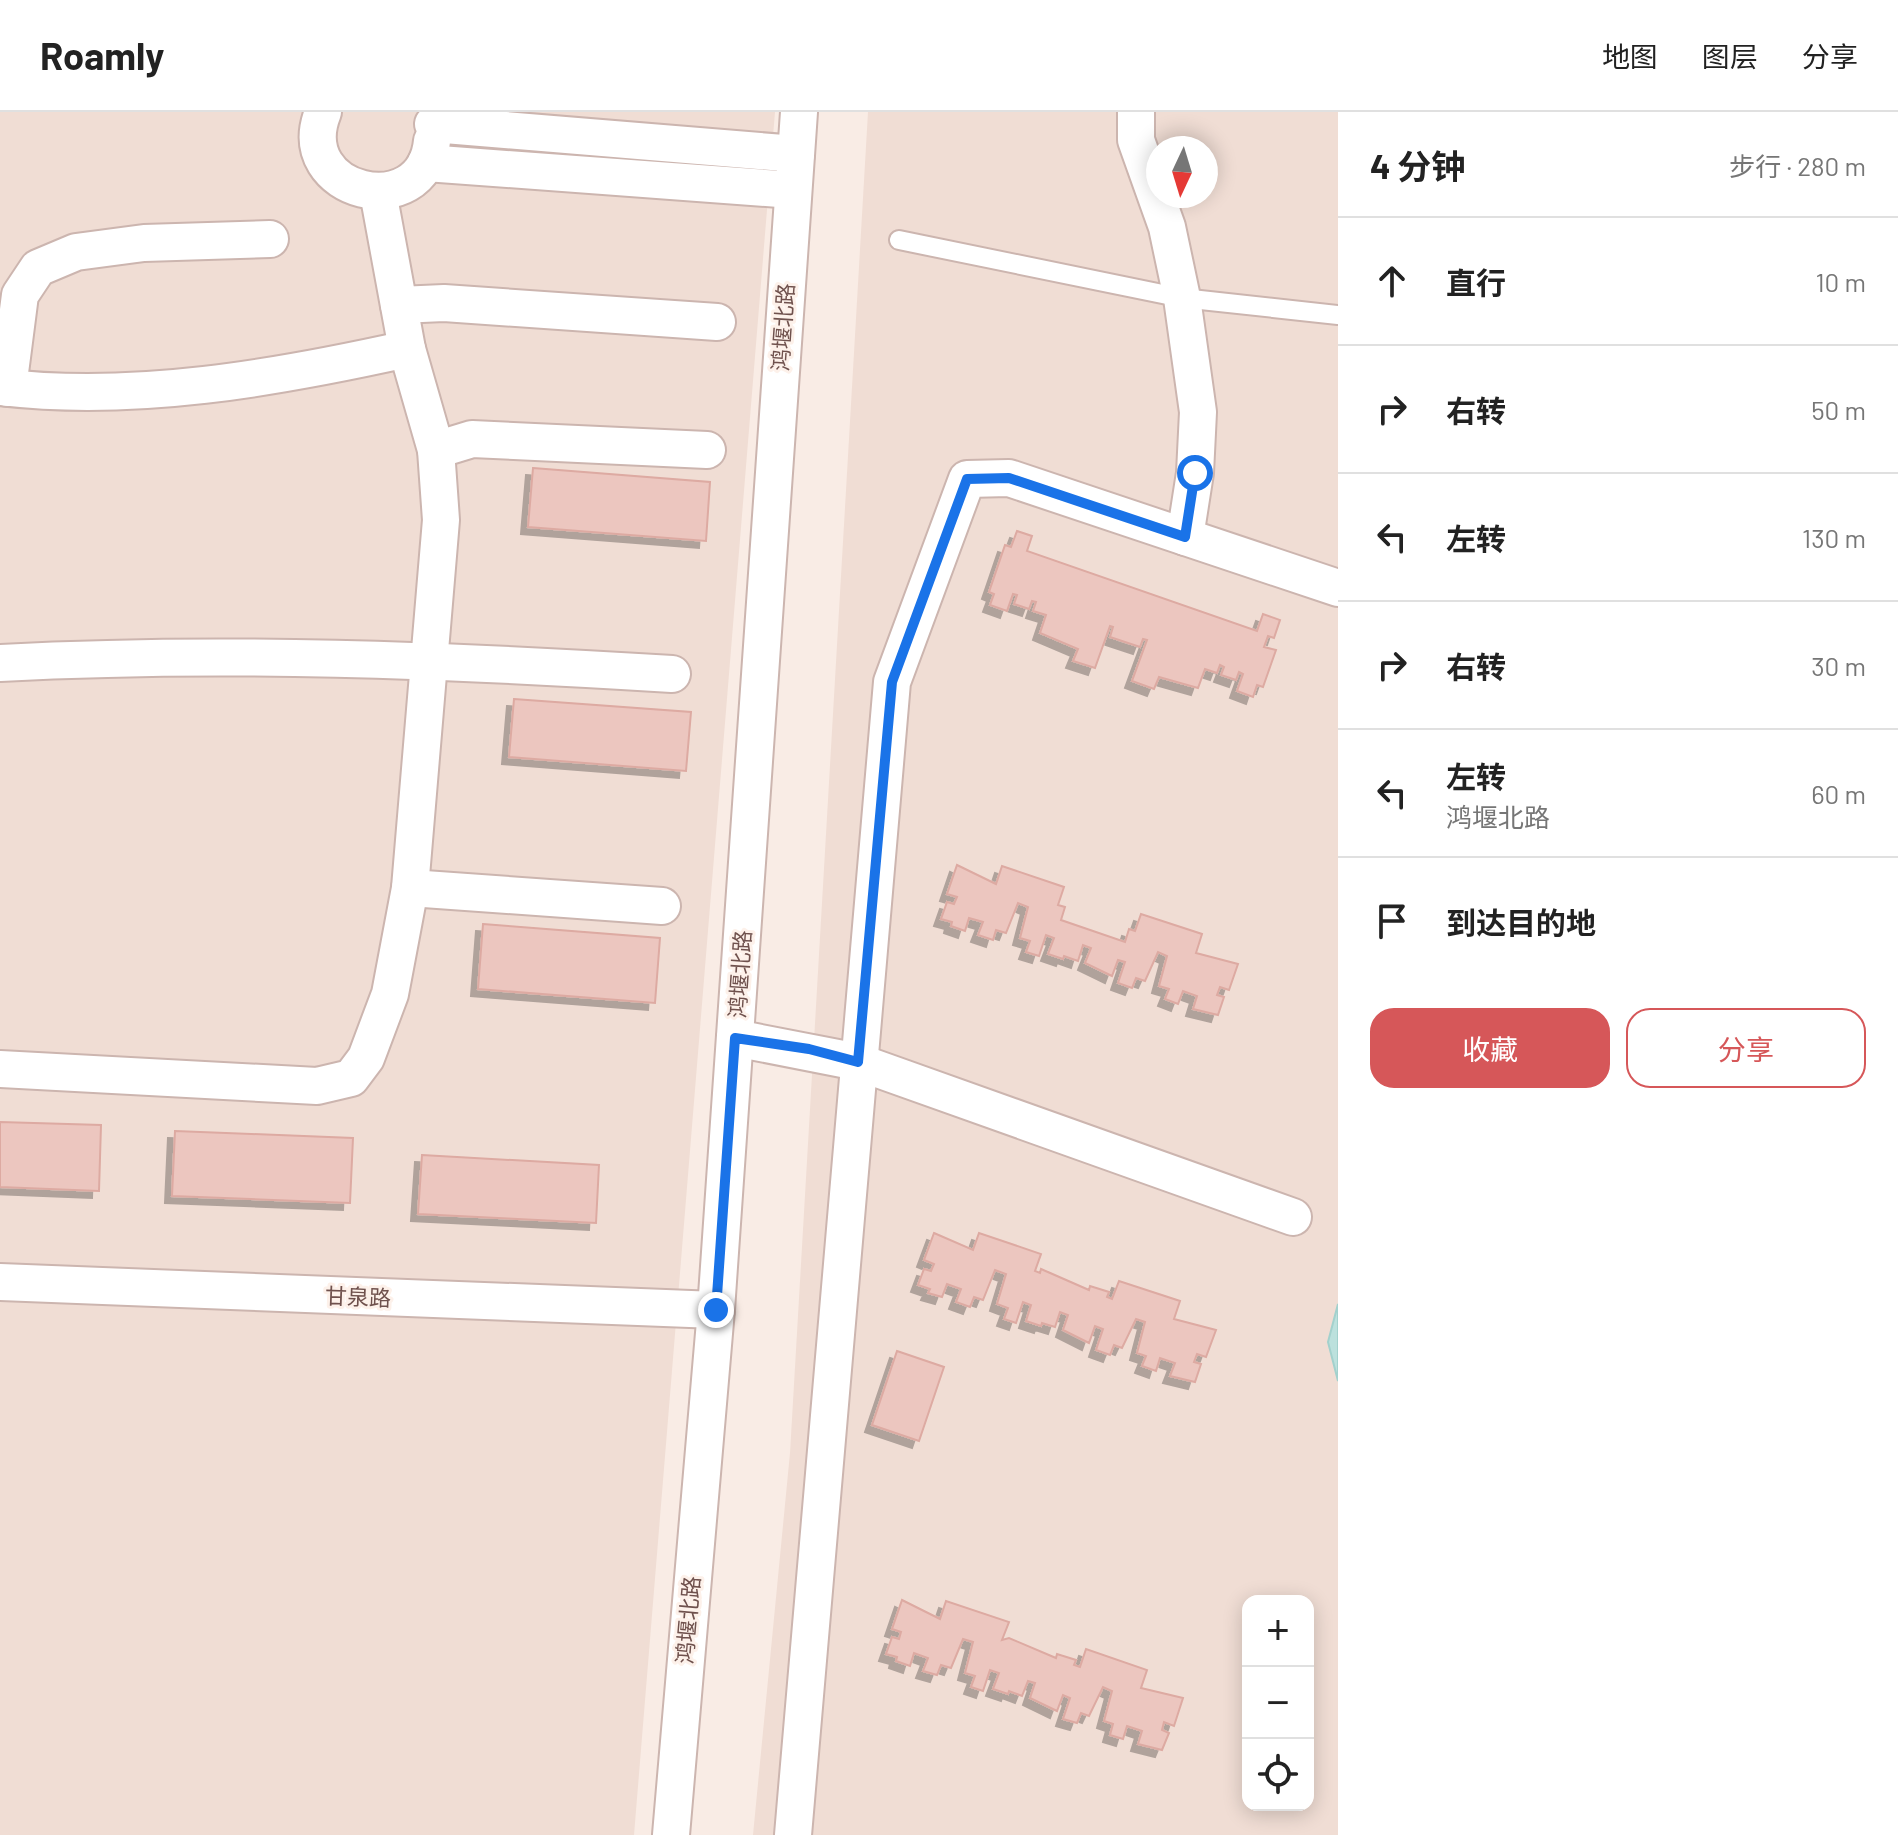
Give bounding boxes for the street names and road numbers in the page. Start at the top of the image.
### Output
street label: 鸿堰北路 [766,282,798,372]
street label: 鸿堰北路 [723,929,755,1019]
street label: 甘泉路 [325,1282,391,1310]
street label: 鸿堰北路 [670,1575,704,1665]

